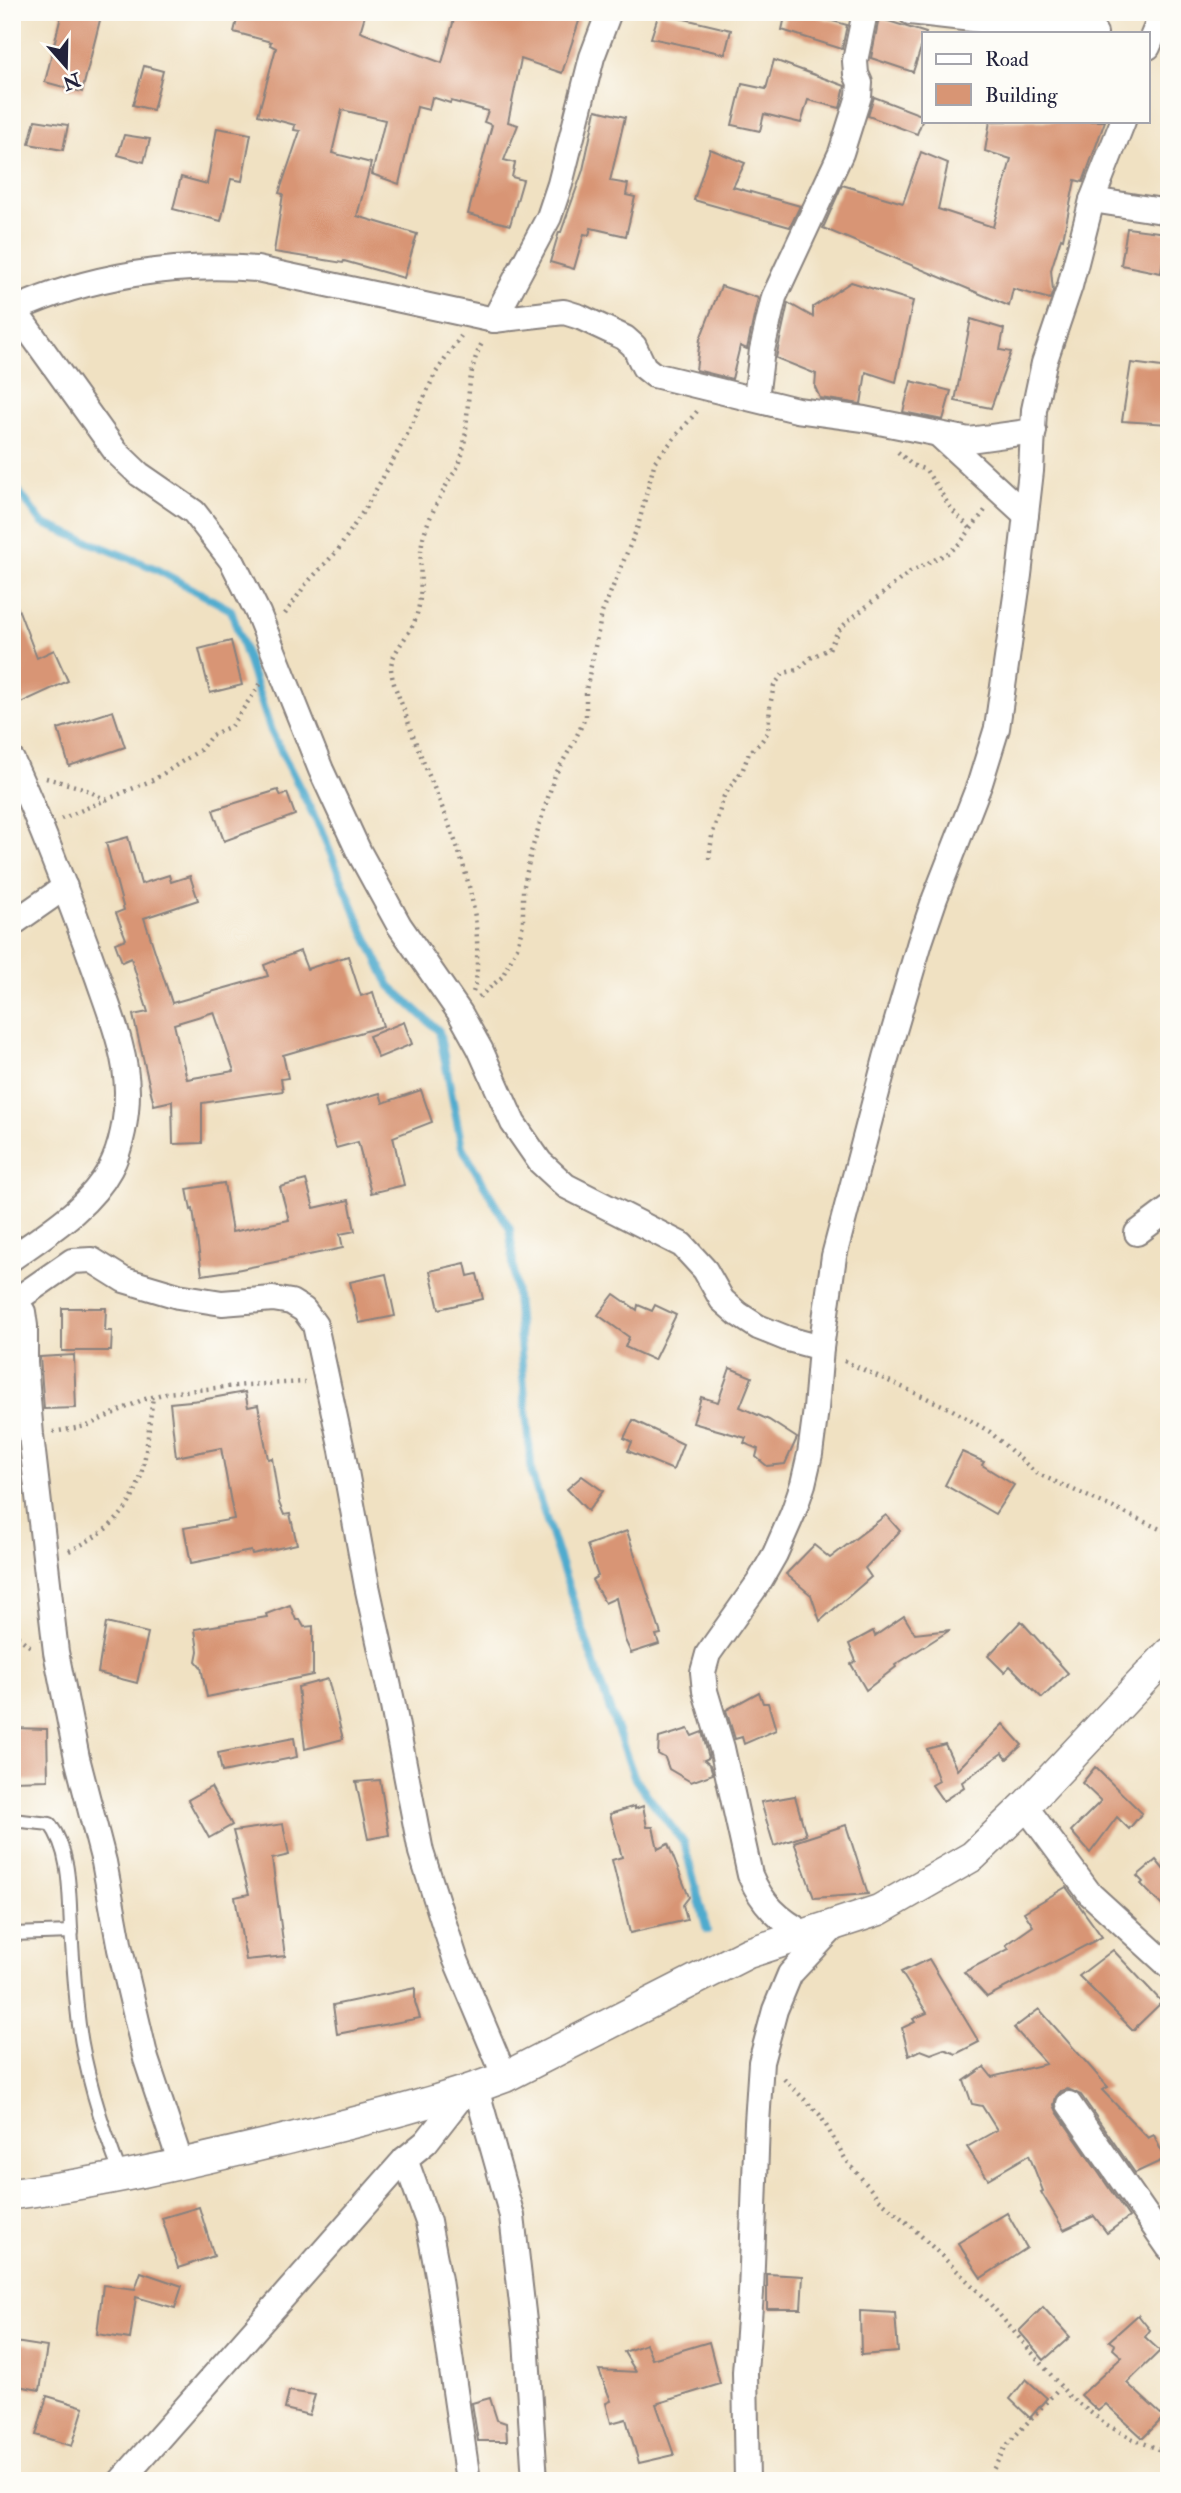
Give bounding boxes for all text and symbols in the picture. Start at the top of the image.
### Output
north arrow [32,32,102,102]
legend [922,32,1150,122]
text: Road [985,46,1030,73]
text: N [58,67,85,96]
text: Building [985,82,1058,109]

